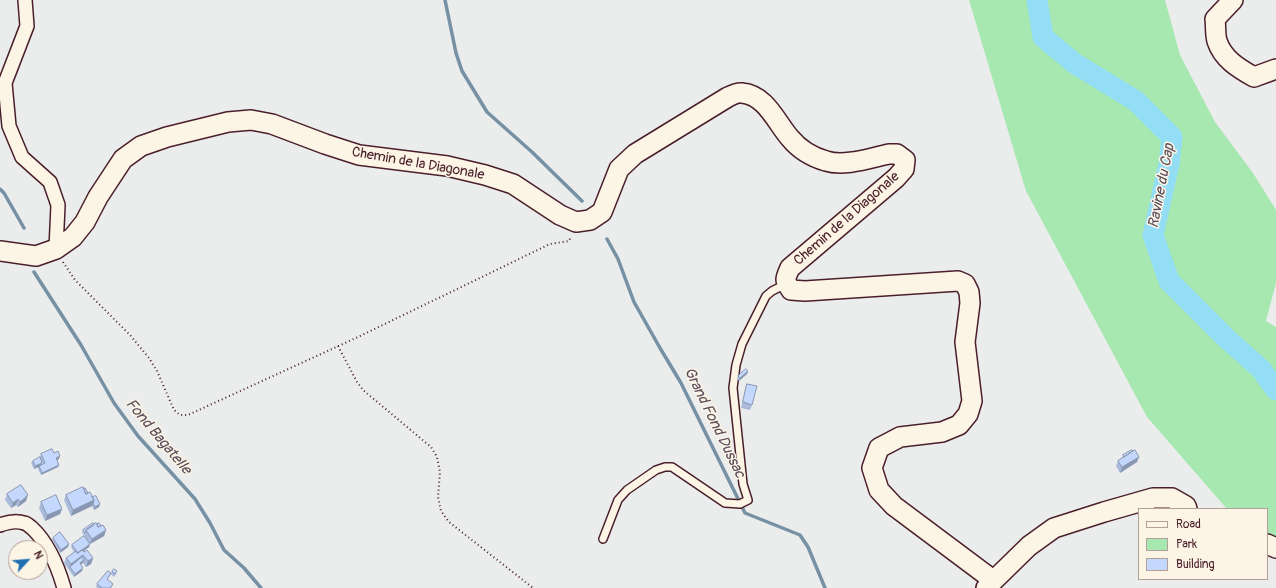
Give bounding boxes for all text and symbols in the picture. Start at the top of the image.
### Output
water label: Ravine du Cap [1145,142,1179,230]
street label: Chemin de la Diagonale [350,144,486,184]
street label: Chemin de la Diagonale [791,169,903,269]
water label: Grand Fond Dussac [679,365,749,481]
water label: Fond Bagatelle [121,396,195,478]
legend [1138,508,1268,580]
text: Road [1176,517,1201,532]
text: Park [1176,537,1197,552]
north arrow [8,540,48,580]
text: N [31,549,46,561]
text: Building [1176,557,1215,572]

